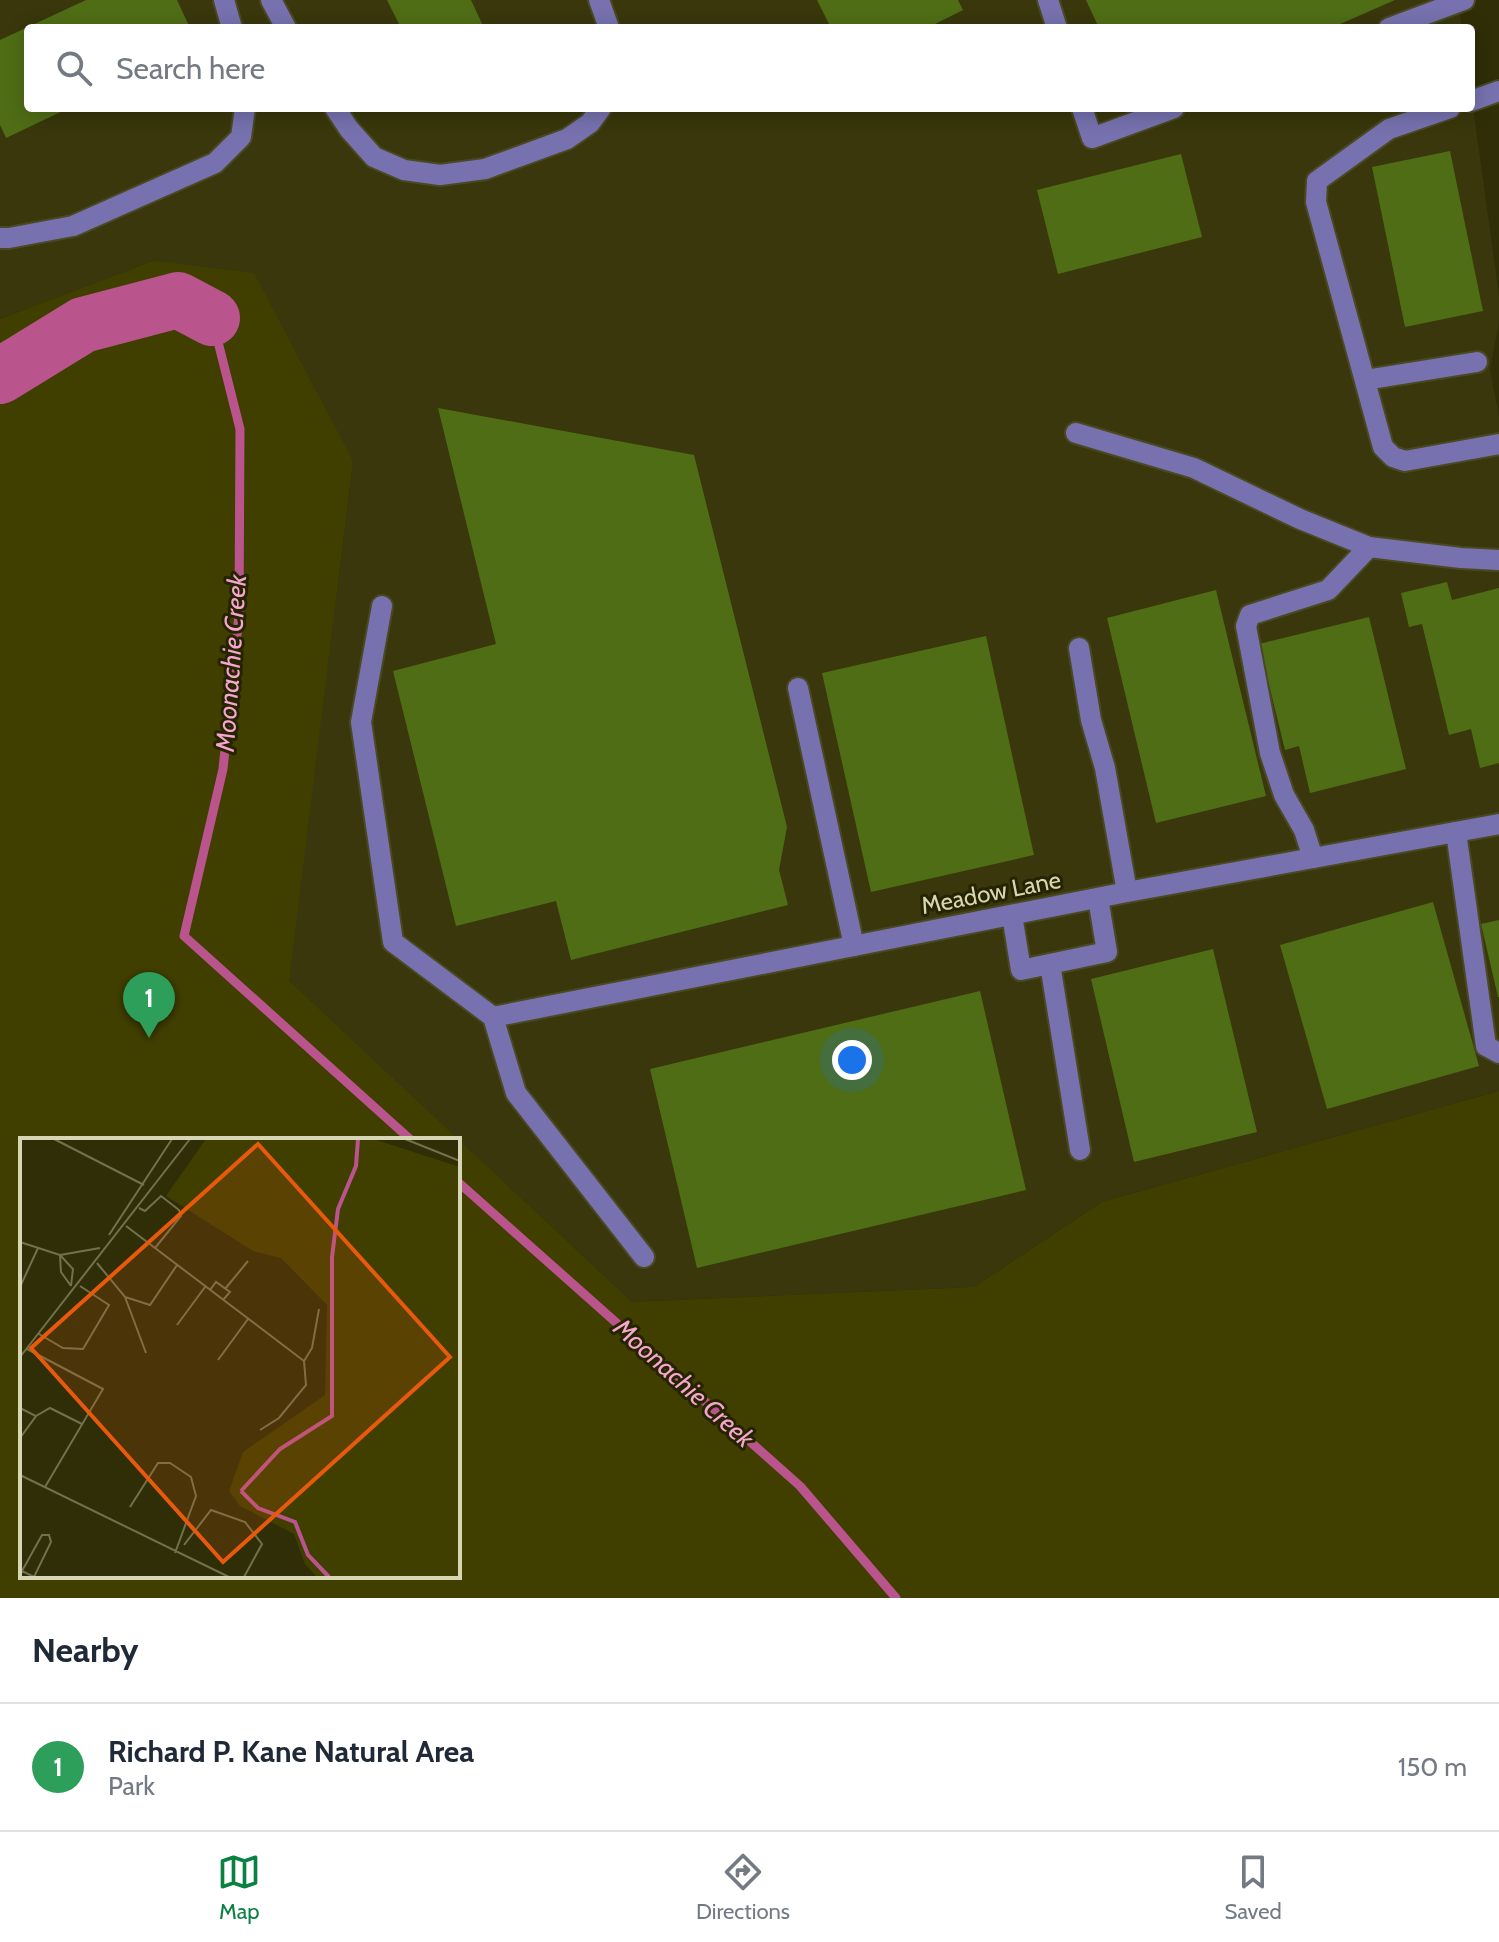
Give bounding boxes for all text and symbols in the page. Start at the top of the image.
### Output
search box [24,24,1475,112]
icon: search [52,46,96,90]
text: Search here [116,50,265,87]
water label: Moonachie Creek [209,573,253,754]
street label: Meadow Lane [919,865,1063,920]
pin: 1 [123,972,175,1038]
your location [832,1040,872,1080]
inset map [20,1138,460,1578]
water label: Moonachie Creek [607,1311,761,1455]
text: Nearby [32,1629,139,1671]
text: Richard P. Kane Natural Area [108,1733,474,1770]
text: 1 [53,1751,63,1783]
text: 150 m [1398,1751,1467,1783]
text: Park [108,1770,155,1802]
tab: Map [217,1850,261,1925]
tab: Directions [696,1850,790,1925]
tab: Saved [1225,1850,1282,1925]

